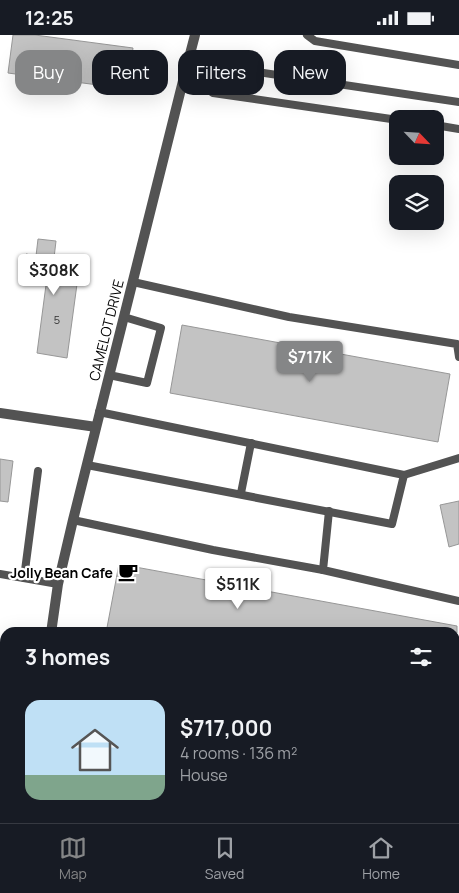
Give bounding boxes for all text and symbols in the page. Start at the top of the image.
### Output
text: 12:25 [25,5,74,31]
chip: Buy [15,50,82,95]
chip: Rent [92,50,168,95]
chip: Filters [178,50,264,95]
chip: New [274,50,346,95]
north arrow [389,110,444,165]
map controls [389,110,444,230]
button: layers [389,175,444,230]
pin: $308K [19,253,89,296]
text: $308K [29,259,79,281]
street label: CAMELOT DRIVE [84,277,128,383]
house number: 5 [54,312,60,327]
pin: $717K [275,341,345,383]
text: $717K [288,346,332,368]
cafe icon: Jolly Bean Cafe [117,561,139,583]
place label: Jolly Bean Cafe [10,563,113,582]
pin: $511K [203,567,273,610]
text: $511K [216,573,260,595]
text: 3 homes [25,643,110,671]
icon: filters [407,643,435,671]
text: $717,000 [180,714,272,742]
icon: home [65,720,125,780]
text: 4 rooms · 136 m² [180,742,297,764]
text: House [180,764,228,786]
tab: Map [59,834,87,883]
tab: Saved [205,834,244,883]
tab: Home [362,834,400,883]

